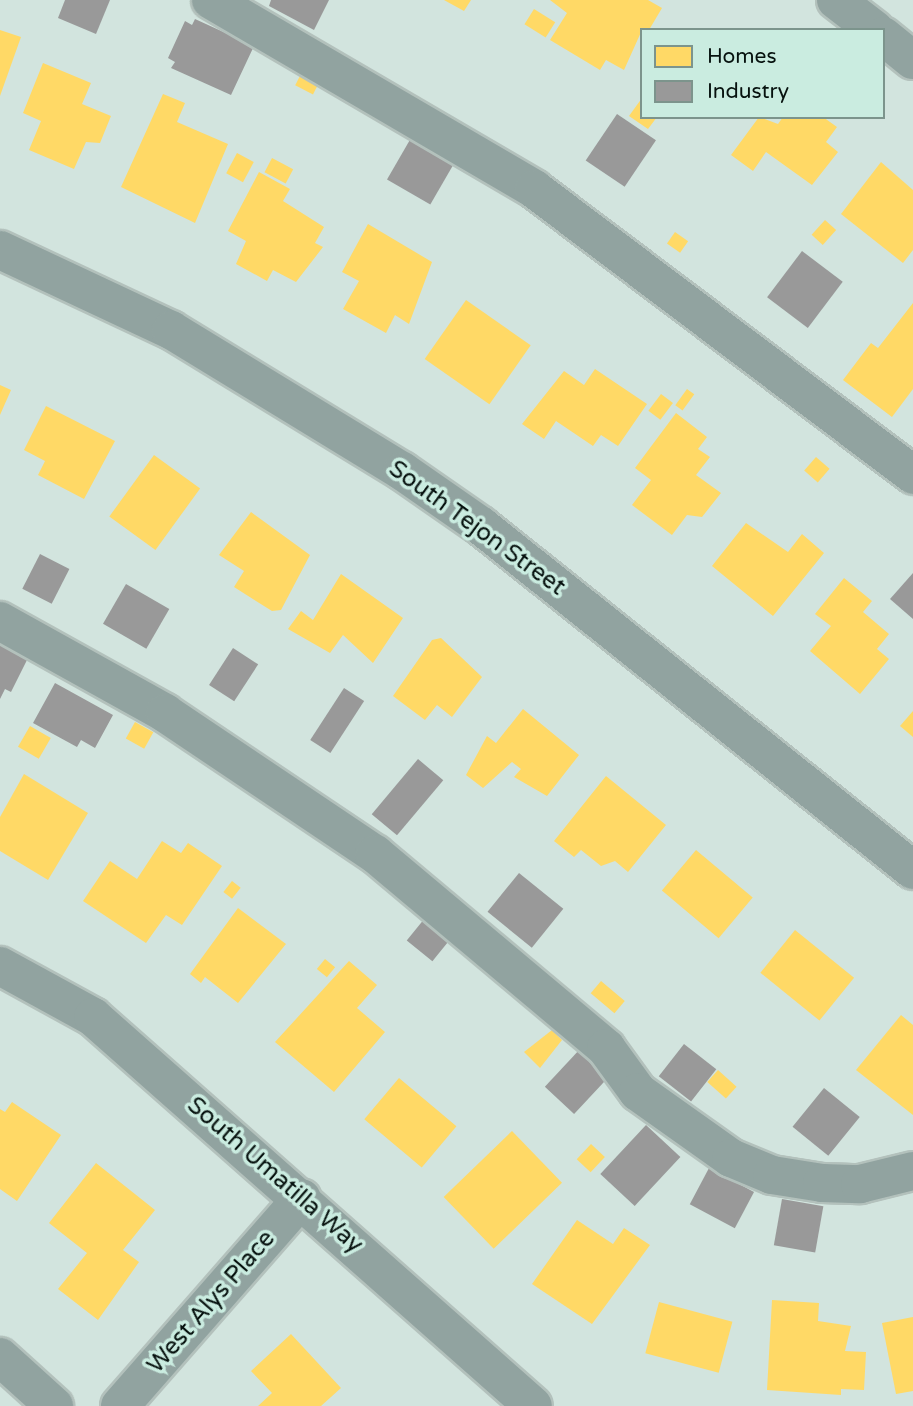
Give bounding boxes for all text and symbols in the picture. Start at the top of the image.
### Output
legend [640,28,885,119]
text: Homes [707,44,777,69]
text: Industry [707,79,789,104]
street label: South Tejon Street [383,454,571,602]
street label: South Umatilla Way [181,1091,369,1259]
street label: West Alys Place [141,1225,281,1379]

